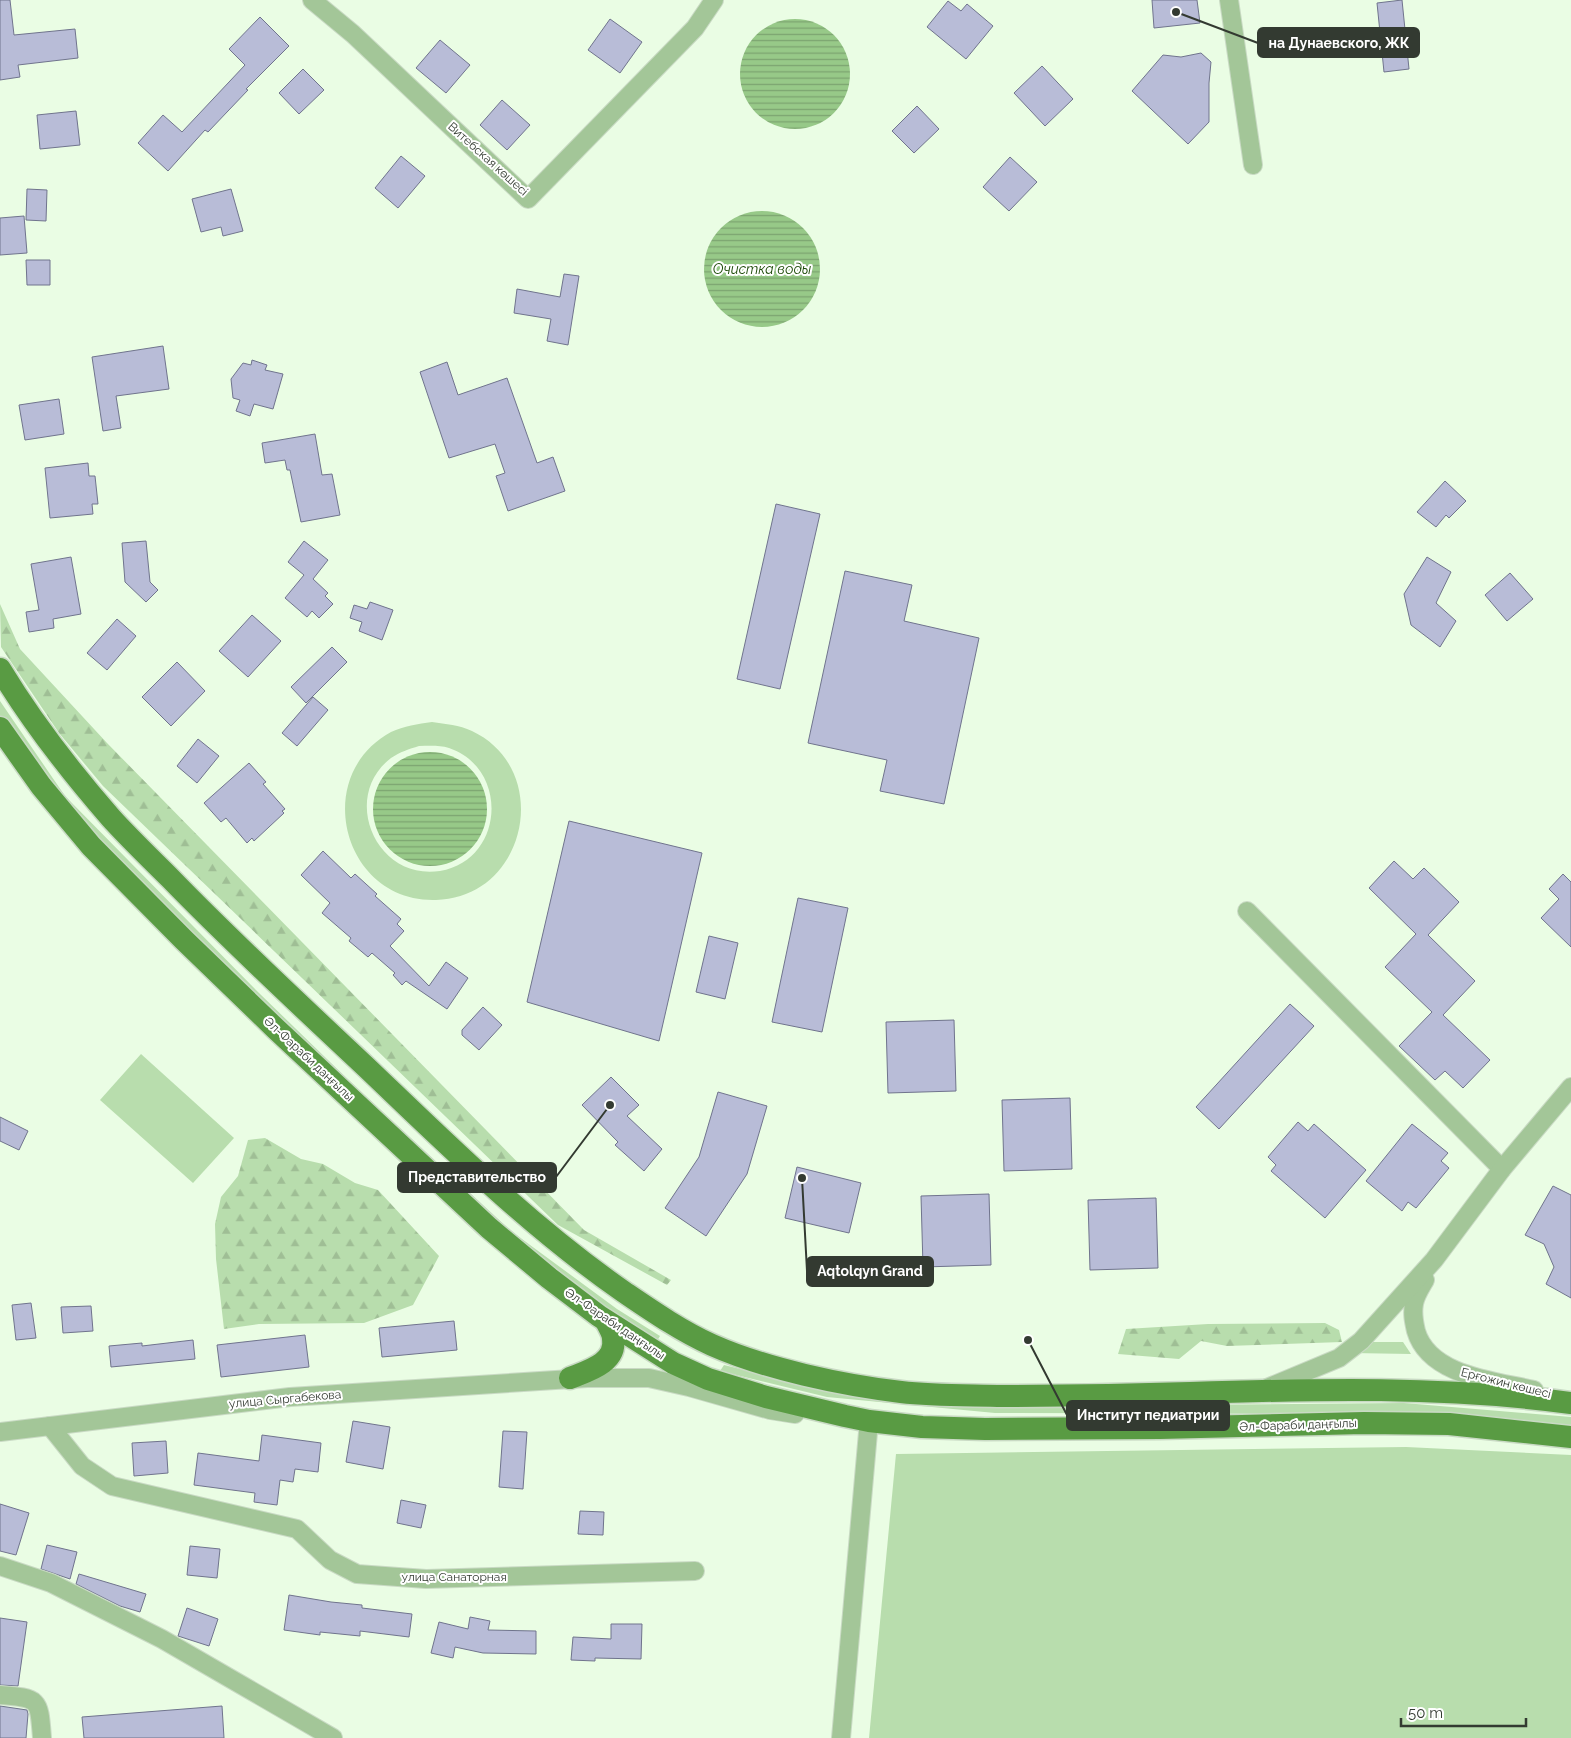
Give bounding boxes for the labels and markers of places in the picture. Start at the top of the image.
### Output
callout: на Дунаевского, ЖК [1258,28,1419,57]
callout: Представительство [398,1163,556,1192]
callout: Aqtolqyn Grand [807,1257,933,1286]
callout: Институт педиатрии [1067,1401,1229,1430]

